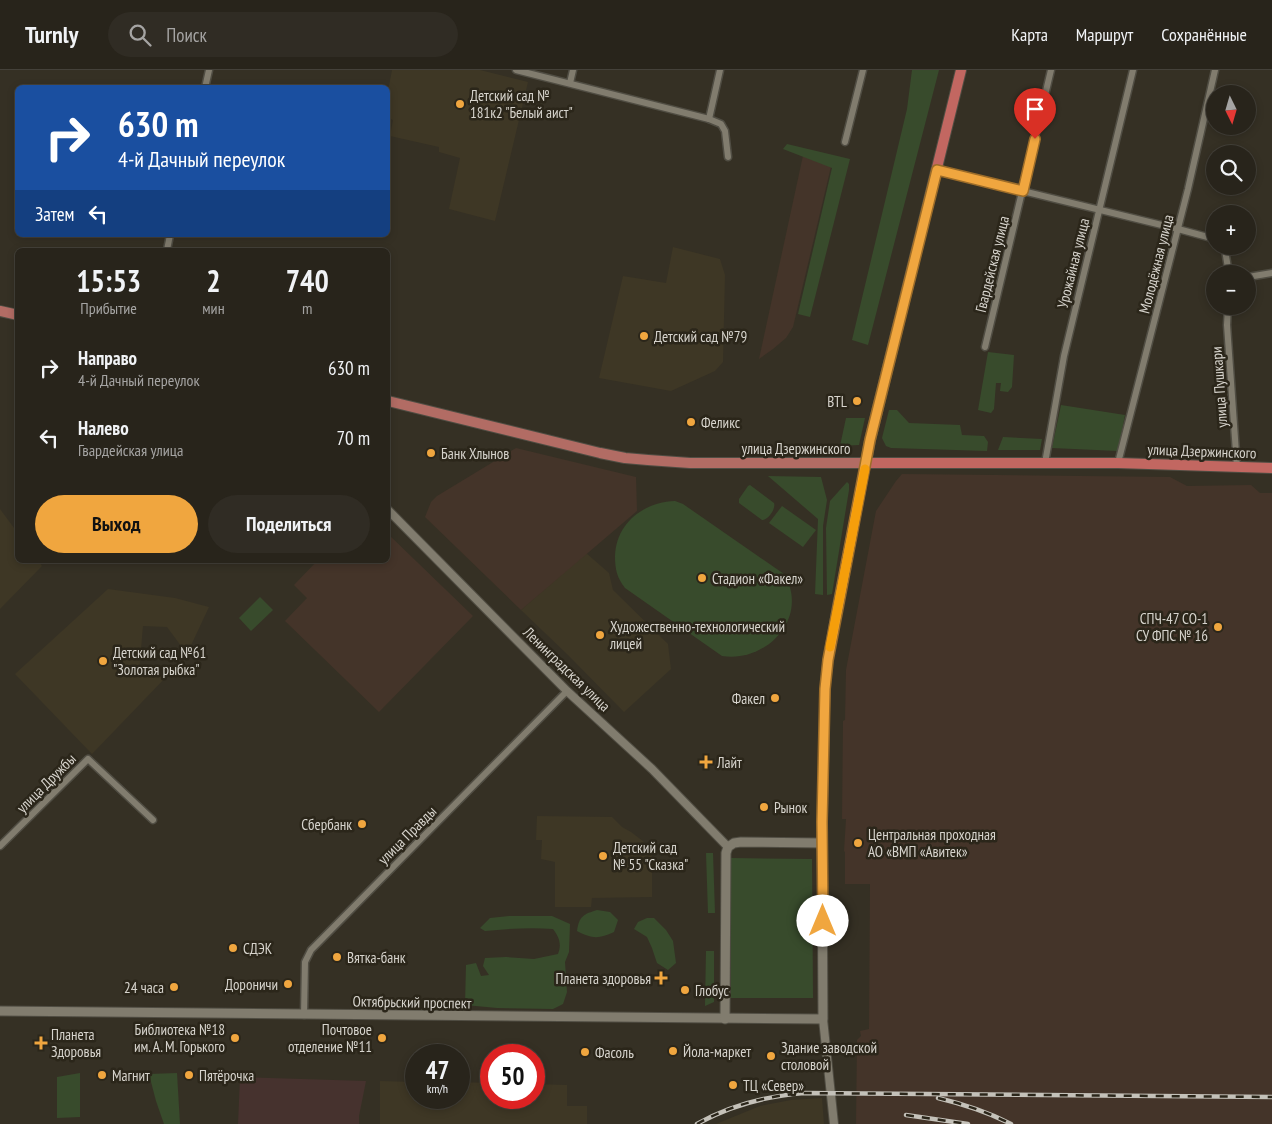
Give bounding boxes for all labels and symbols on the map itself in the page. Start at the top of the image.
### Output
north arrow [1206,85,1256,135]
place label: Детский сад № 181к2 "Белый аист" [470,86,573,122]
pin [1014,88,1056,139]
marker: Детский сад № 181к2 "Белый аист" [454,98,466,110]
street label: Молодёжная улица [1134,212,1178,316]
street label: Гвардейская улица [971,214,1013,314]
street label: Урожайная улица [1053,216,1093,310]
place label: Детский сад №79 [654,327,747,346]
marker: Детский сад №79 [638,330,650,342]
street label: улица Пушкари [1207,346,1231,428]
place label: BTL [827,392,848,411]
marker: BTL [851,395,863,407]
place label: Феликс [701,413,741,432]
marker: Феликс [685,416,697,428]
street label: улица Дзержинского [741,439,851,458]
street label: улица Дзержинского [1147,440,1257,462]
place label: Банк Хлынов [441,444,509,463]
marker: Банк Хлынов [425,447,437,459]
place label: Стадион «Факел» [712,569,803,588]
marker: Стадион «Факел» [696,572,708,584]
place label: СПЧ-47 СО-1 СУ ФПС № 16 [1136,609,1208,645]
place label: Художественно-технологический лицей [609,617,785,653]
marker: СПЧ-47 СО-1 СУ ФПС № 16 [1212,621,1224,633]
street label: Ленинградская улица [519,622,614,715]
marker: Художественно-технологический лицей [594,629,606,641]
place label: Детский сад №61 "Золотая рыбка" [113,643,206,679]
marker: Детский сад №61 "Золотая рыбка" [97,655,109,667]
place label: Факел [732,689,765,708]
marker: Факел [769,692,781,704]
street label: улица Дружбы [12,749,80,817]
place label: Лайт [716,753,742,772]
marker: Лайт [699,755,713,769]
place label: Рынок [774,798,807,817]
marker: Рынок [758,801,770,813]
street label: улица Правды [374,802,440,868]
place label: Сбербанк [301,815,352,834]
marker: Сбербанк [356,818,368,830]
place label: Центральная проходная АО «ВМП «Авитек» [868,825,996,861]
marker: Центральная проходная АО «ВМП «Авитек» [852,837,864,849]
place label: Детский сад № 55 "Сказка" [613,838,688,874]
marker: Детский сад № 55 "Сказка" [597,850,609,862]
position arrow [796,894,848,946]
place label: СДЭК [243,939,273,958]
marker: СДЭК [227,942,239,954]
place label: Вятка-банк [347,948,406,967]
marker: Вятка-банк [331,951,343,963]
place label: Планета здоровья [555,969,651,988]
marker: Планета здоровья [655,972,667,984]
place label: Дороничи [225,975,278,994]
place label: 24 часа [124,978,164,997]
marker: Дороничи [282,978,294,990]
marker: 24 часа [168,981,180,993]
place label: Глобус [695,981,730,1000]
marker: Глобус [679,984,691,996]
street label: Октябрьский проспект [352,991,472,1013]
place label: Библиотека №18 им. А. М. Горького [134,1020,225,1056]
place label: Почтовое отделение №11 [288,1020,372,1056]
place label: Планета Здоровья [51,1025,101,1061]
marker: Библиотека №18 им. А. М. Горького [229,1032,241,1044]
marker: Почтовое отделение №11 [376,1032,388,1044]
marker: Планета Здоровья [35,1037,47,1049]
place label: Здание заводской столовой [781,1038,877,1074]
place label: Йола-маркет [683,1042,751,1061]
place label: Фасоль [595,1043,634,1062]
speed limit sign: 50 [480,1044,545,1109]
marker: Йола-маркет [667,1045,679,1057]
marker: Фасоль [579,1046,591,1058]
marker: Здание заводской столовой [765,1050,777,1062]
place label: Магнит [112,1066,150,1085]
place label: Пятёрочка [199,1066,254,1085]
marker: Магнит [96,1069,108,1081]
marker: Пятёрочка [183,1069,195,1081]
place label: ТЦ «Север» [743,1076,804,1095]
marker: ТЦ «Север» [727,1079,739,1091]

